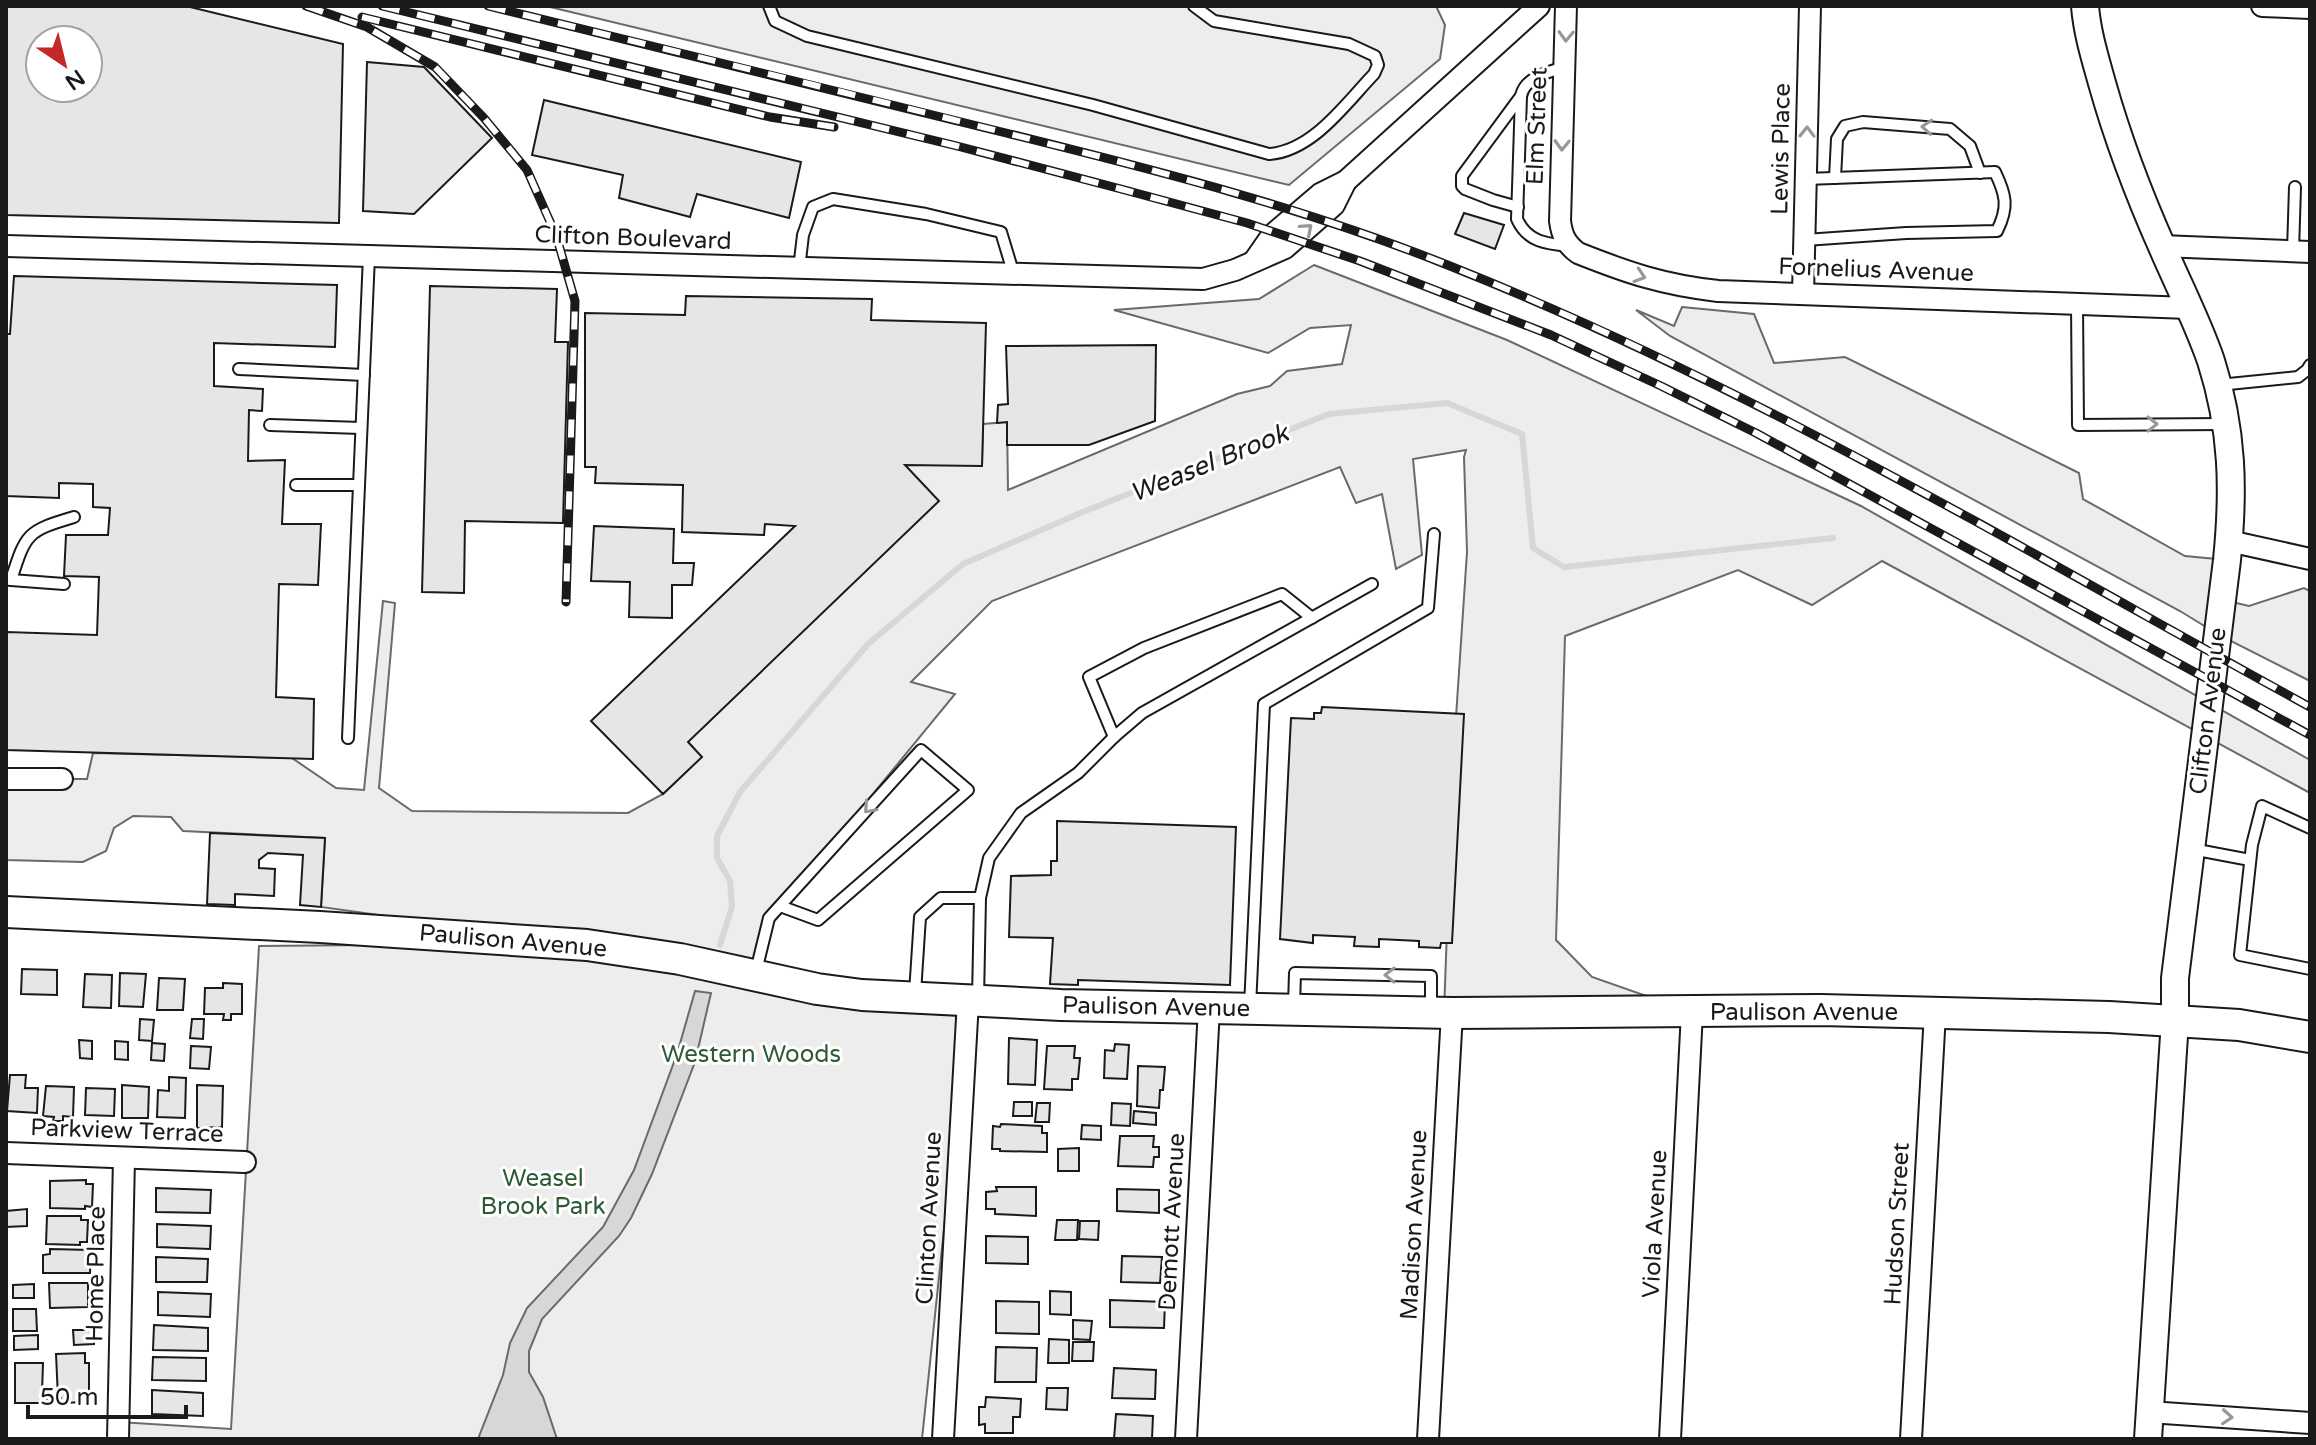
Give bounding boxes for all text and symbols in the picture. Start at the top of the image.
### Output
north arrow [24,24,104,104]
one-way arrow [1557,30,1574,43]
text: N [60,64,90,95]
street label: Elm Street [1520,66,1554,186]
street label: Lewis Place [1765,83,1797,215]
one-way arrow [1920,119,1933,136]
one-way arrow [1798,125,1816,138]
one-way arrow [1554,139,1571,152]
street label: Clifton Boulevard [534,220,732,256]
one-way arrow [1298,224,1313,238]
street label: Fornelius Avenue [1778,252,1974,288]
one-way arrow [1633,267,1646,283]
one-way arrow [2146,415,2159,433]
water label: Weasel Brook [1125,416,1294,509]
street label: Clifton Avenue [2183,626,2233,796]
one-way arrow [863,799,878,813]
street label: Paulison Avenue [418,918,608,964]
one-way arrow [1383,966,1396,984]
street label: Paulison Avenue [1062,991,1250,1023]
street label: Paulison Avenue [1710,998,1898,1027]
park label: Western Woods [661,1040,841,1069]
street label: Parkview Terrace [30,1113,224,1149]
street label: Madison Avenue [1395,1129,1433,1321]
street label: Clinton Avenue [910,1131,948,1305]
street label: Demott Avenue [1153,1132,1191,1312]
street label: Hudson Street [1878,1142,1916,1306]
street label: Viola Avenue [1637,1149,1673,1299]
park label: Weasel Brook Park [480,1164,606,1221]
street label: Home Place [80,1206,112,1342]
scale bar [28,1369,186,1419]
text: 50 m [40,1383,98,1412]
one-way arrow [2221,1408,2234,1425]

